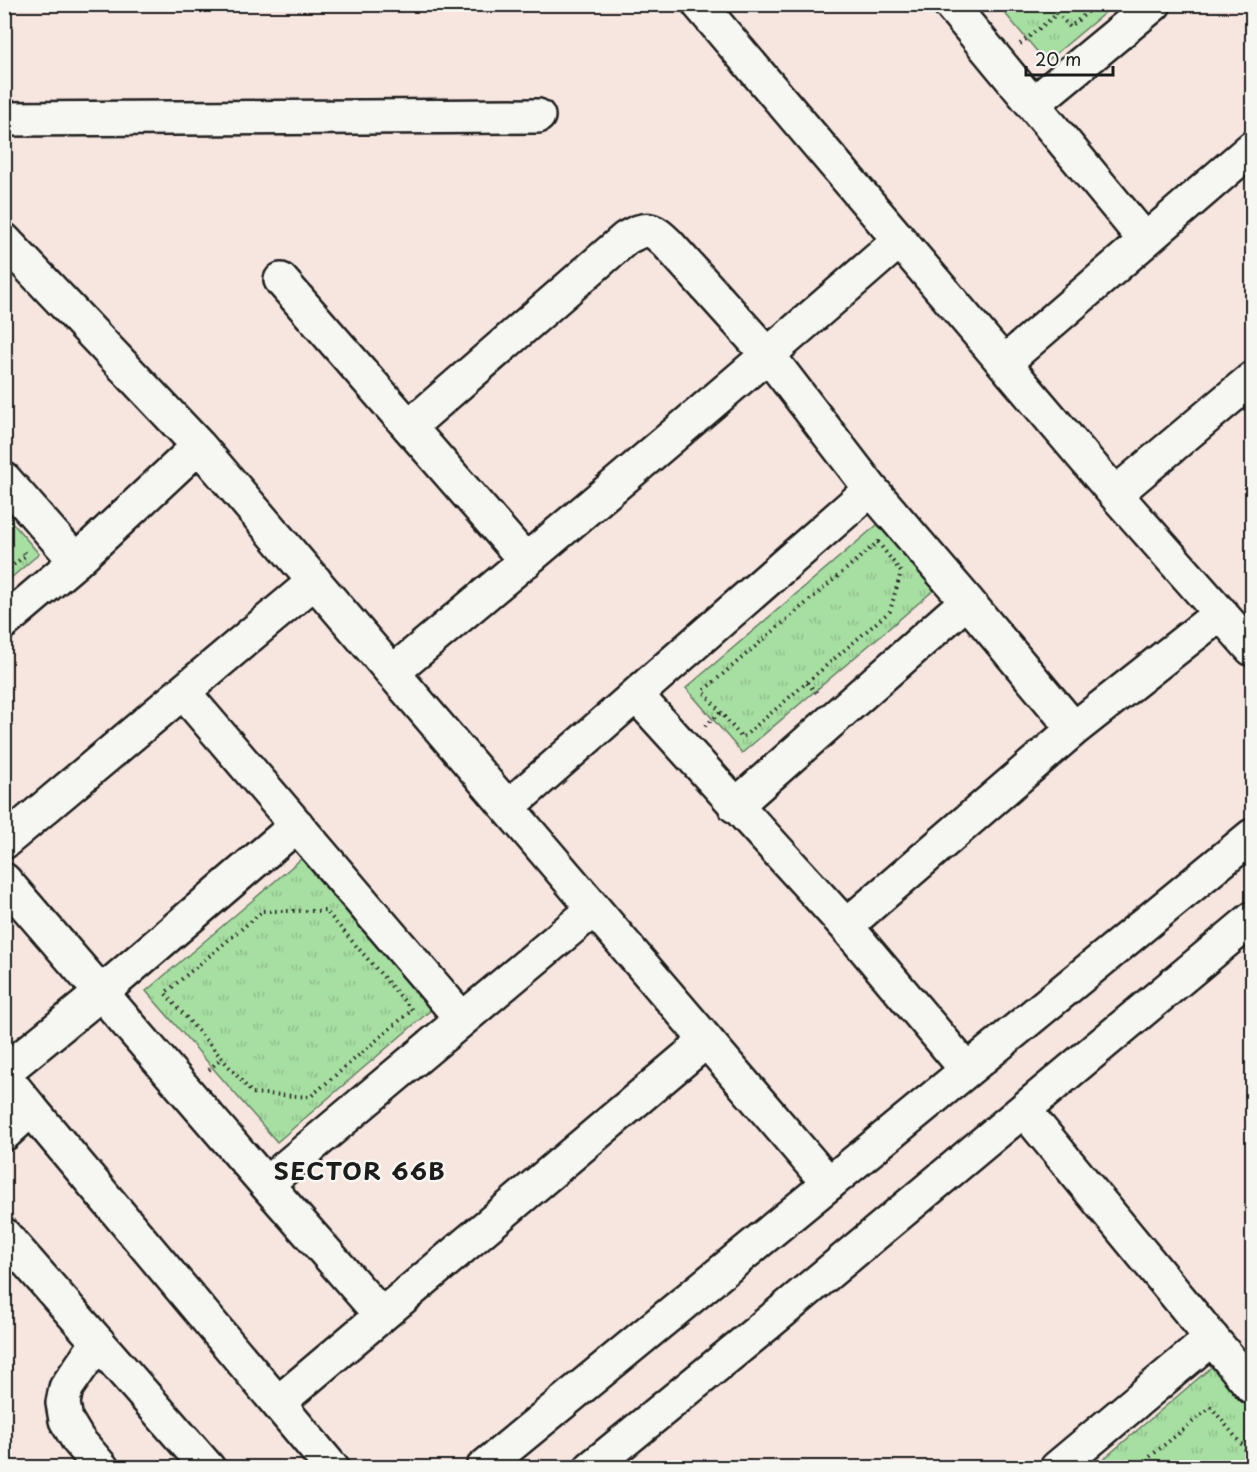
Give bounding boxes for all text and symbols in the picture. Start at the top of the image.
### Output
scale bar [1026,39,1113,77]
text: 20 m [1035,45,1081,72]
district label: SECTOR 66B [274,1152,446,1188]

